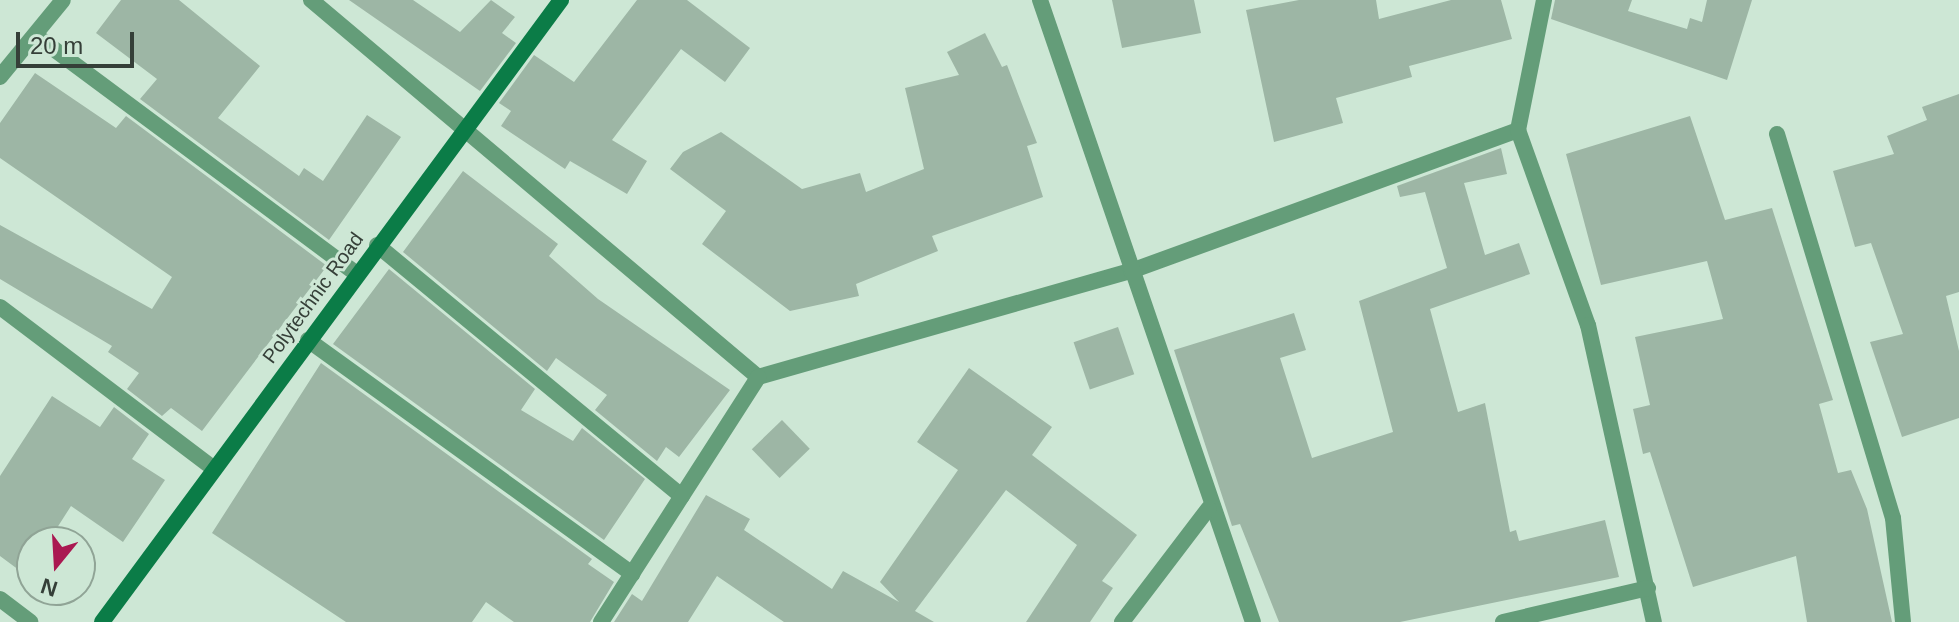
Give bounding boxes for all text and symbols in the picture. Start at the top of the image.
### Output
scale bar [20,16,138,66]
text: 20 m [30,32,83,59]
street label: Polytechnic Road [258,228,368,368]
north arrow [16,526,96,606]
text: N [38,573,60,602]

